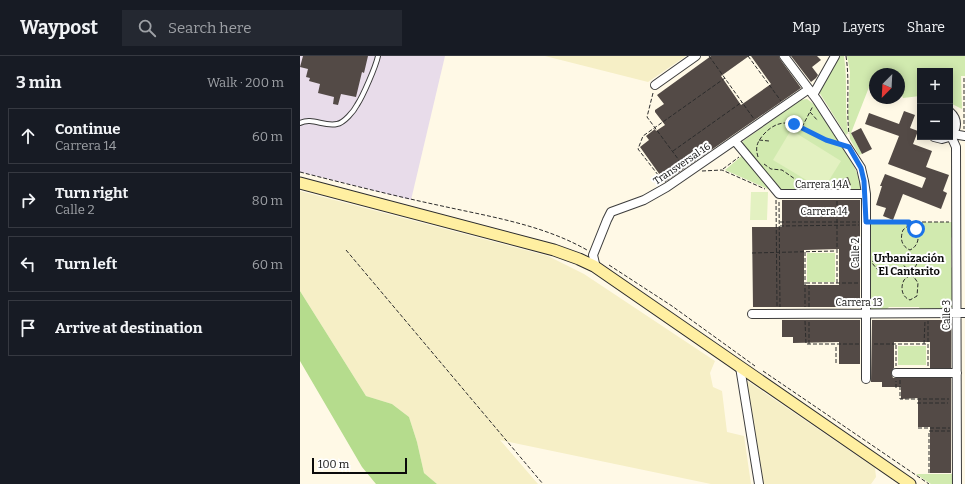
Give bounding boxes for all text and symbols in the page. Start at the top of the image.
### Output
search box [122,10,402,46]
text: Waypost [20,16,98,39]
icon: search [136,17,158,39]
text: Search here [168,19,251,37]
text: Map [792,19,820,36]
text: Layers [842,19,885,36]
text: Share [907,19,945,36]
north arrow [869,68,905,104]
map controls [917,68,953,140]
button: + [917,68,953,104]
text: 3 min [16,72,61,93]
text: Walk · 200 m [207,75,284,90]
button: − [917,104,953,140]
route end [785,115,803,133]
text: Continue [55,120,121,138]
icon: ahead [17,125,39,147]
text: 60 m [252,129,283,144]
text: Carrera 14 [55,138,116,153]
street label: Transversal 16 [651,140,713,187]
street label: Carrera 14A [795,179,850,191]
text: Turn right [55,184,128,202]
icon: right [17,189,39,211]
text: 80 m [252,193,283,208]
text: Calle 2 [55,202,95,217]
street label: Carrera 14 [800,206,848,218]
route start [907,220,925,238]
street label: Calle 2 [850,238,862,268]
district label: Urbanización El Cantarito [874,252,944,278]
icon: left [17,253,39,275]
text: Turn left [55,255,117,273]
text: 60 m [252,257,283,272]
street label: Carrera 13 [836,297,883,309]
street label: Calle 3 [941,299,953,330]
icon: arrive [17,317,39,339]
text: Arrive at destination [55,319,202,337]
scale bar [312,456,407,475]
text: 100 m [318,458,349,471]

